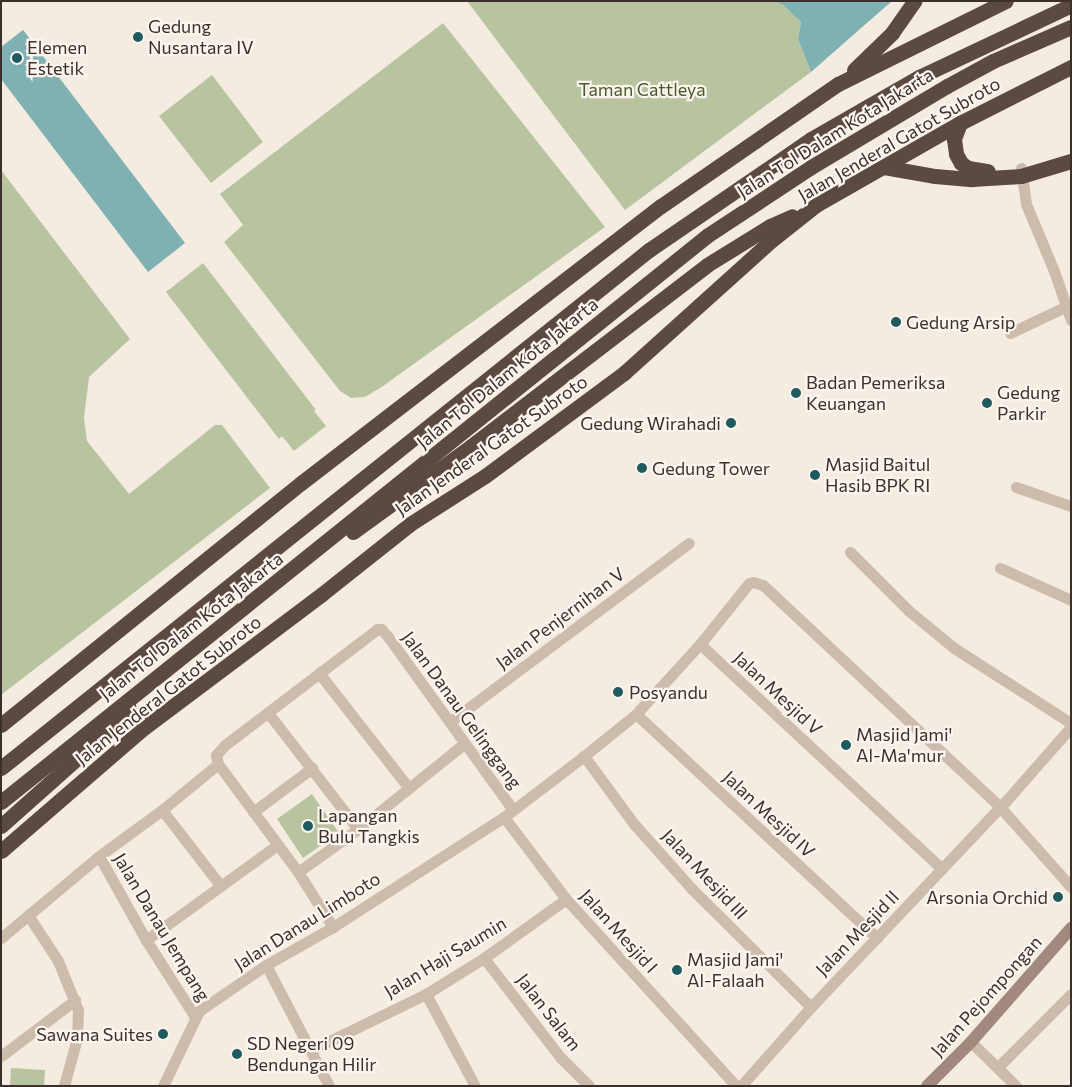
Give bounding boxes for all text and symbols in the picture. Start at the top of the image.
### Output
place label: Gedung Nusantara IV [148,16,254,58]
marker: Gedung Nusantara IV [132,31,144,43]
place label: Elemen Estetik [27,37,87,80]
marker: Elemen Estetik [11,52,23,64]
street label: Jalan Tol Dalam Kota Jakarta [733,64,937,202]
street label: Jalan Jenderal Gatot Subroto [794,72,1004,206]
park label: Taman Cattleya [578,78,706,100]
street label: Jalan Tol Dalam Kota Jakarta [412,293,602,453]
place label: Gedung Arsip [906,311,1015,333]
marker: Gedung Arsip [890,316,902,328]
street label: Jalan Jenderal Gatot Subroto [391,370,591,520]
place label: Badan Pemeriksa Keuangan [806,372,945,414]
place label: Gedung Parkir [997,382,1060,424]
marker: Badan Pemeriksa Keuangan [790,387,802,399]
marker: Gedung Parkir [981,397,993,409]
place label: Gedung Wirahadi [580,412,721,434]
marker: Gedung Wirahadi [725,417,737,429]
place label: Masjid Baitul Hasib BPK RI [825,454,930,496]
place label: Gedung Tower [652,457,770,479]
marker: Gedung Tower [636,462,648,474]
marker: Masjid Baitul Hasib BPK RI [809,469,821,481]
street label: Jalan Tol Dalam Kota Jakarta [95,548,287,704]
street label: Jalan Penjernihan V [492,563,628,673]
street label: Jalan Jenderal Gatot Subroto [71,611,265,769]
street label: Jalan Danau Gelinggang [398,627,526,793]
street label: Jalan Mesjid V [729,647,827,739]
place label: Posyandu [629,681,708,703]
marker: Posyandu [611,685,625,699]
place label: Masjid Jami' Al-Ma'mur [856,724,952,766]
marker: Masjid Jami' Al-Ma'mur [840,739,852,751]
street label: Jalan Mesjid IV [719,766,819,862]
place label: Lapangan Bulu Tangkis [318,805,420,848]
marker: Lapangan Bulu Tangkis [302,820,314,832]
street label: Jalan Mesjid III [658,824,752,924]
street label: Jalan Danau Jempang [109,849,215,1005]
street label: Jalan Danau Limboto [230,867,384,975]
street label: Jalan Mesjid I [576,885,662,977]
street label: Jalan Mesjid II [811,886,903,980]
place label: Arsonia Orchid [926,886,1048,908]
marker: Arsonia Orchid [1052,891,1064,903]
street label: Jalan Haji Saumin [380,912,510,1002]
street label: Jalan Pejompongan [926,931,1046,1061]
place label: Masjid Jami' Al-Falaah [687,949,783,992]
marker: Masjid Jami' Al-Falaah [671,964,683,976]
street label: Jalan Salam [512,969,586,1055]
place label: Sawana Suites [36,1023,153,1045]
marker: Sawana Suites [157,1028,169,1040]
place label: SD Negeri 09 Bendungan Hilir [247,1033,376,1076]
marker: SD Negeri 09 Bendungan Hilir [231,1048,243,1060]

